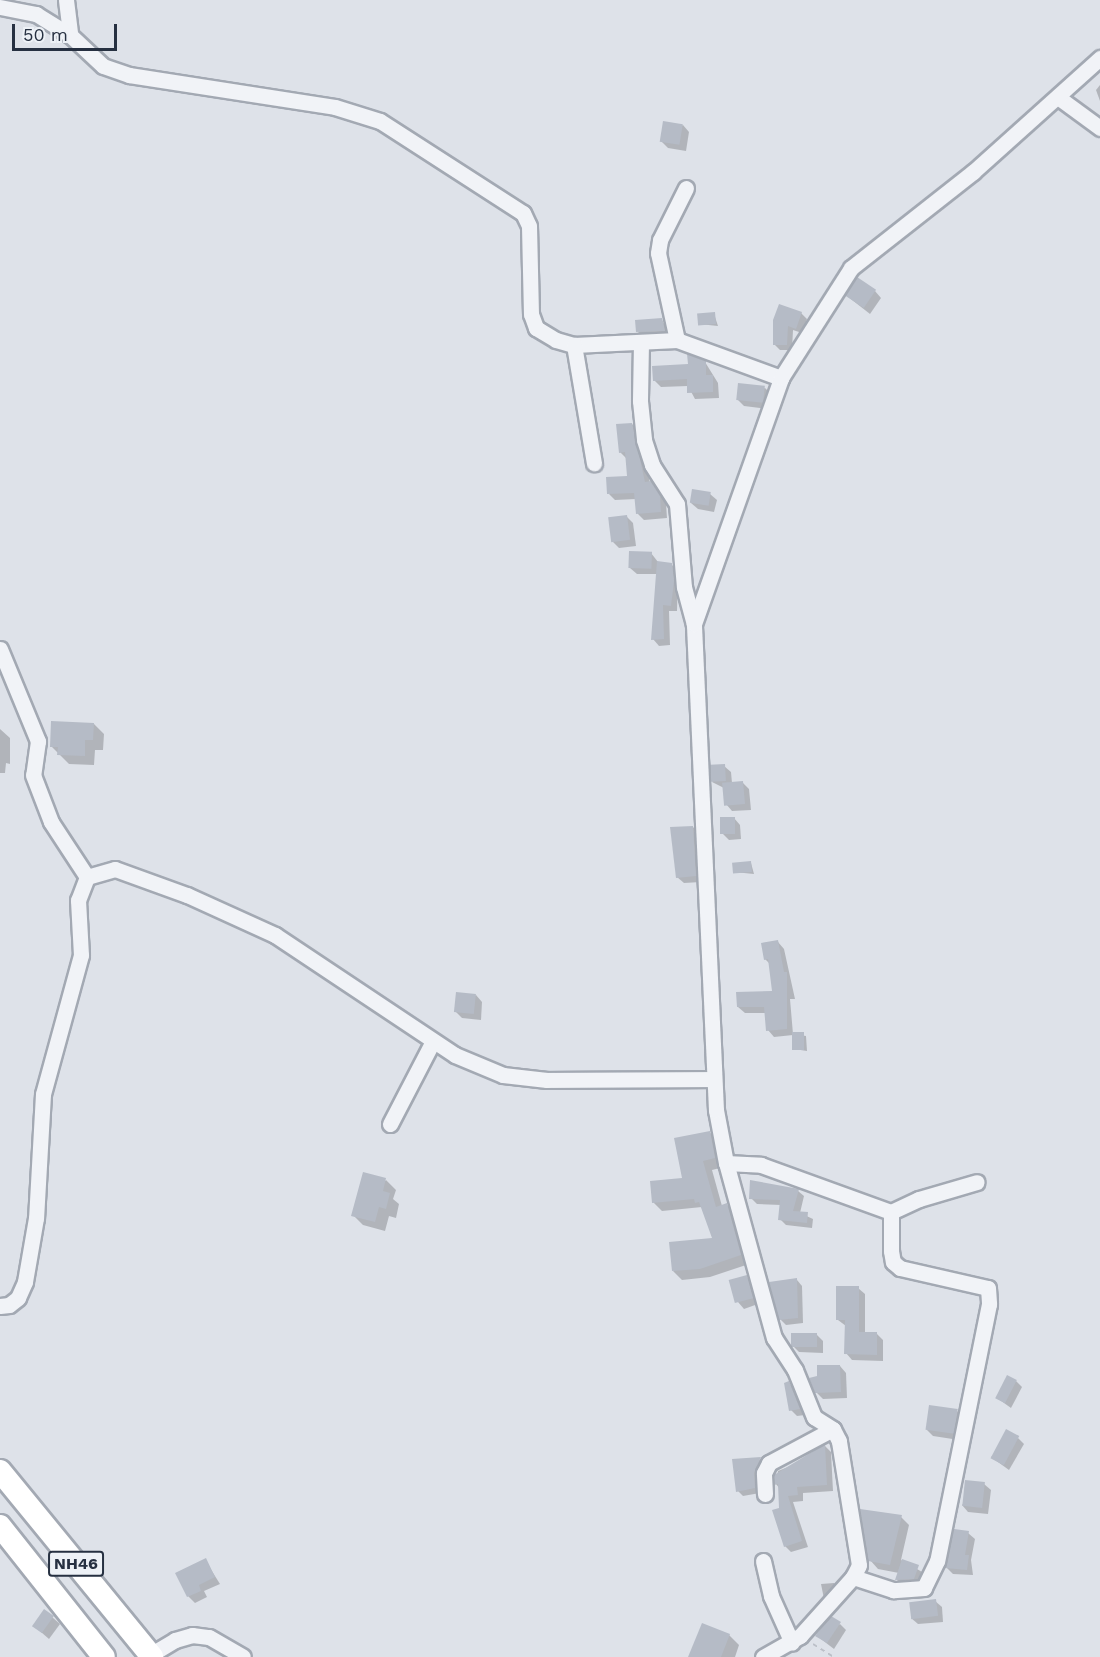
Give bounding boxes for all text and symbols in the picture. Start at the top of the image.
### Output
scale bar [15,12,120,50]
text: 50 m [23,24,68,45]
road number: NH46 [48,1551,104,1577]

